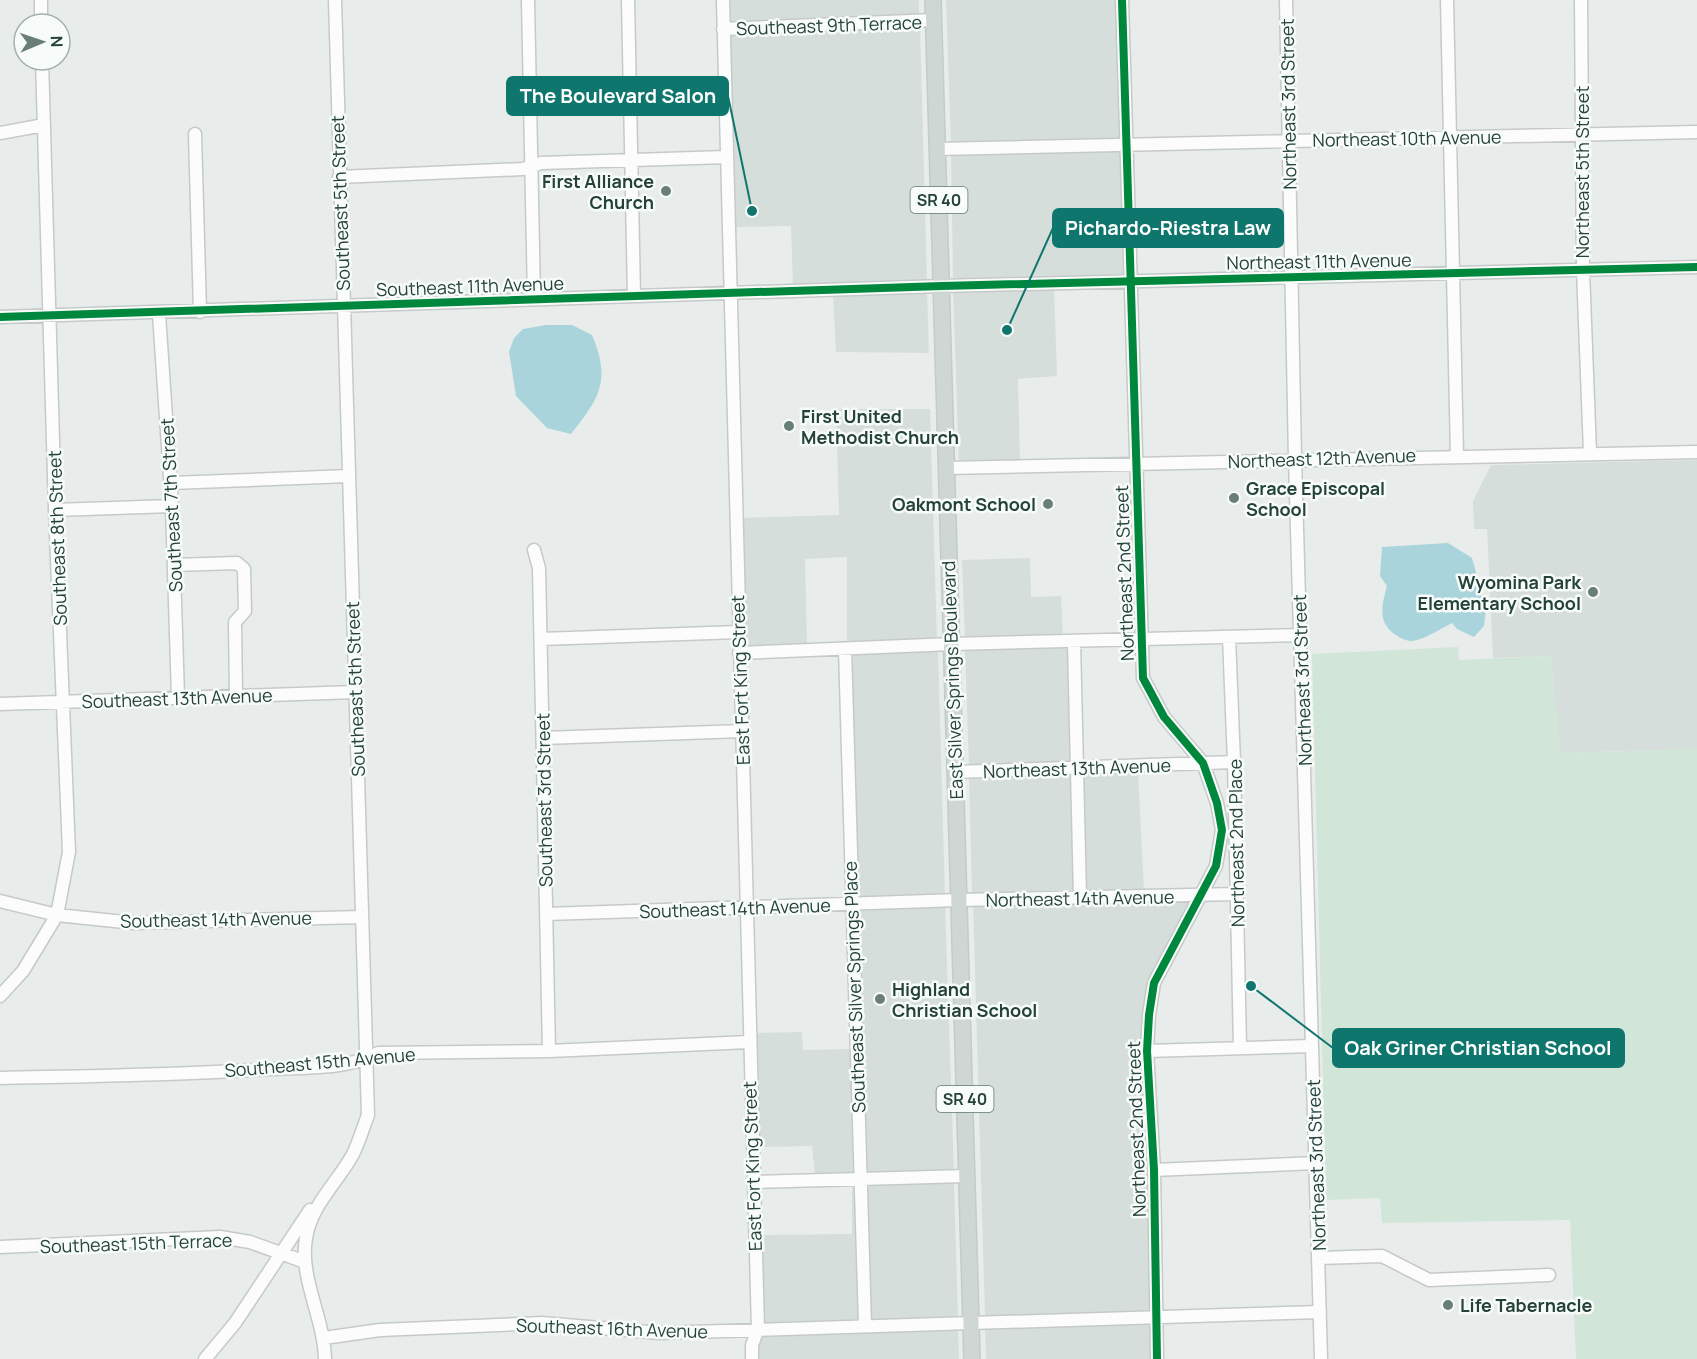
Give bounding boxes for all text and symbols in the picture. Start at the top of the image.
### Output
street label: Southeast 9th Terrace [736,10,922,40]
north arrow [12,12,72,72]
street label: Northeast 3rd Street [1275,18,1301,190]
text: N [46,35,68,48]
callout: The Boulevard Salon [507,77,728,115]
text: The Boulevard Salon [520,82,716,109]
street label: Northeast 5th Street [1570,86,1594,258]
street label: Southeast 5th Street [325,115,355,291]
street label: Northeast 10th Avenue [1312,124,1502,152]
place label: First Alliance Church [542,169,654,214]
marker: First Alliance Church [659,184,673,198]
road number: SR 40 [910,187,968,213]
callout: Pichardo-Riestra Law [1053,209,1283,247]
text: Pichardo-Riestra Law [1065,214,1271,241]
street label: Northeast 11th Avenue [1226,247,1412,275]
street label: Southeast 11th Avenue [376,271,564,301]
place label: First United Methodist Church [801,404,959,449]
street label: Southeast 7th Street [154,417,188,593]
marker: First United Methodist Church [782,419,796,433]
street label: Northeast 12th Avenue [1227,443,1417,473]
street label: Southeast 8th Street [42,450,72,626]
place label: Grace Episcopal School [1246,476,1385,521]
street label: Northeast 2nd Street [1109,485,1139,661]
marker: Grace Episcopal School [1227,491,1241,505]
place label: Oakmont School [892,492,1036,516]
marker: Oakmont School [1041,497,1055,511]
street label: East Silver Springs Boulevard [936,560,968,800]
place label: Wyomina Park Elementary School [1418,570,1582,615]
marker: Wyomina Park Elementary School [1586,585,1600,599]
street label: Northeast 3rd Street [1287,594,1317,766]
street label: East Fort King Street [725,595,755,765]
street label: Southeast 5th Street [340,601,370,777]
street label: Southeast 13th Avenue [81,683,273,713]
street label: Southeast 3rd Street [530,713,558,887]
street label: Northeast 13th Avenue [983,753,1171,783]
street label: Northeast 2nd Place [1223,759,1249,927]
street label: Southeast Silver Springs Place [838,861,870,1113]
street label: Northeast 14th Avenue [985,884,1175,912]
street label: Southeast 14th Avenue [639,893,831,923]
street label: Southeast 14th Avenue [120,905,312,933]
place label: Highland Christian School [892,977,1037,1022]
marker: Highland Christian School [873,992,887,1006]
callout: Oak Griner Christian School [1333,1029,1624,1067]
text: Oak Griner Christian School [1344,1034,1612,1061]
street label: Northeast 2nd Street [1121,1041,1151,1217]
street label: Southeast 15th Avenue [224,1042,416,1082]
street label: Northeast 3rd Street [1301,1079,1331,1251]
street label: East Fort King Street [737,1081,767,1251]
road number: SR 40 [936,1086,994,1112]
street label: Southeast 15th Terrace [39,1228,233,1258]
place label: Life Tabernacle [1460,1293,1592,1317]
marker: Life Tabernacle [1441,1298,1455,1312]
street label: Southeast 16th Avenue [516,1313,708,1343]

